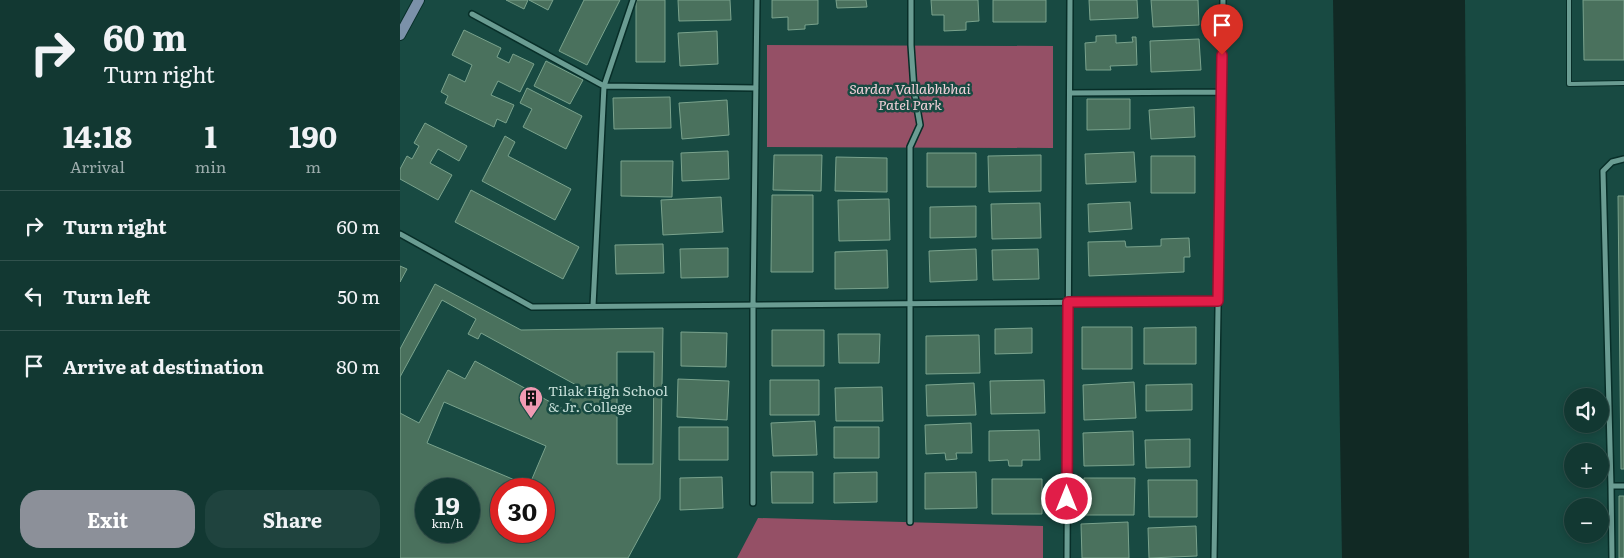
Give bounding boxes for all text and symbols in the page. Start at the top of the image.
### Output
pin [1201,4,1243,55]
text: 60 m [103,10,187,62]
icon: arrive [1208,11,1236,39]
icon: right [20,20,85,85]
text: Turn right [103,57,215,90]
park label: Sardar Vallabhbhai Patel Park [849,78,972,114]
text: 14:18 [63,113,132,157]
text: 1 [204,113,217,157]
text: 190 [289,113,337,157]
text: Arrival [70,154,125,178]
text: min [195,154,226,178]
text: m [305,154,321,178]
icon: right [20,212,48,240]
text: Turn right [63,212,167,240]
text: 60 m [337,212,380,240]
icon: left [20,282,48,310]
text: Turn left [63,282,150,310]
text: 50 m [337,282,380,310]
icon: arrive [20,352,48,380]
text: Arrive at destination [63,352,264,380]
text: 80 m [336,352,380,380]
place label: Tilak High School & Jr. College [548,380,668,416]
building icon: Tilak High School & Jr. College [518,385,544,419]
map controls [1564,388,1609,543]
button: sound [1564,388,1609,433]
button: + [1564,443,1609,488]
position arrow [1040,472,1092,524]
speed limit sign: 30 [490,478,555,543]
text: 19 [435,486,460,523]
button: Exit [20,490,195,548]
button: Share [205,490,380,548]
button: − [1564,498,1609,543]
text: km/h [432,514,463,532]

